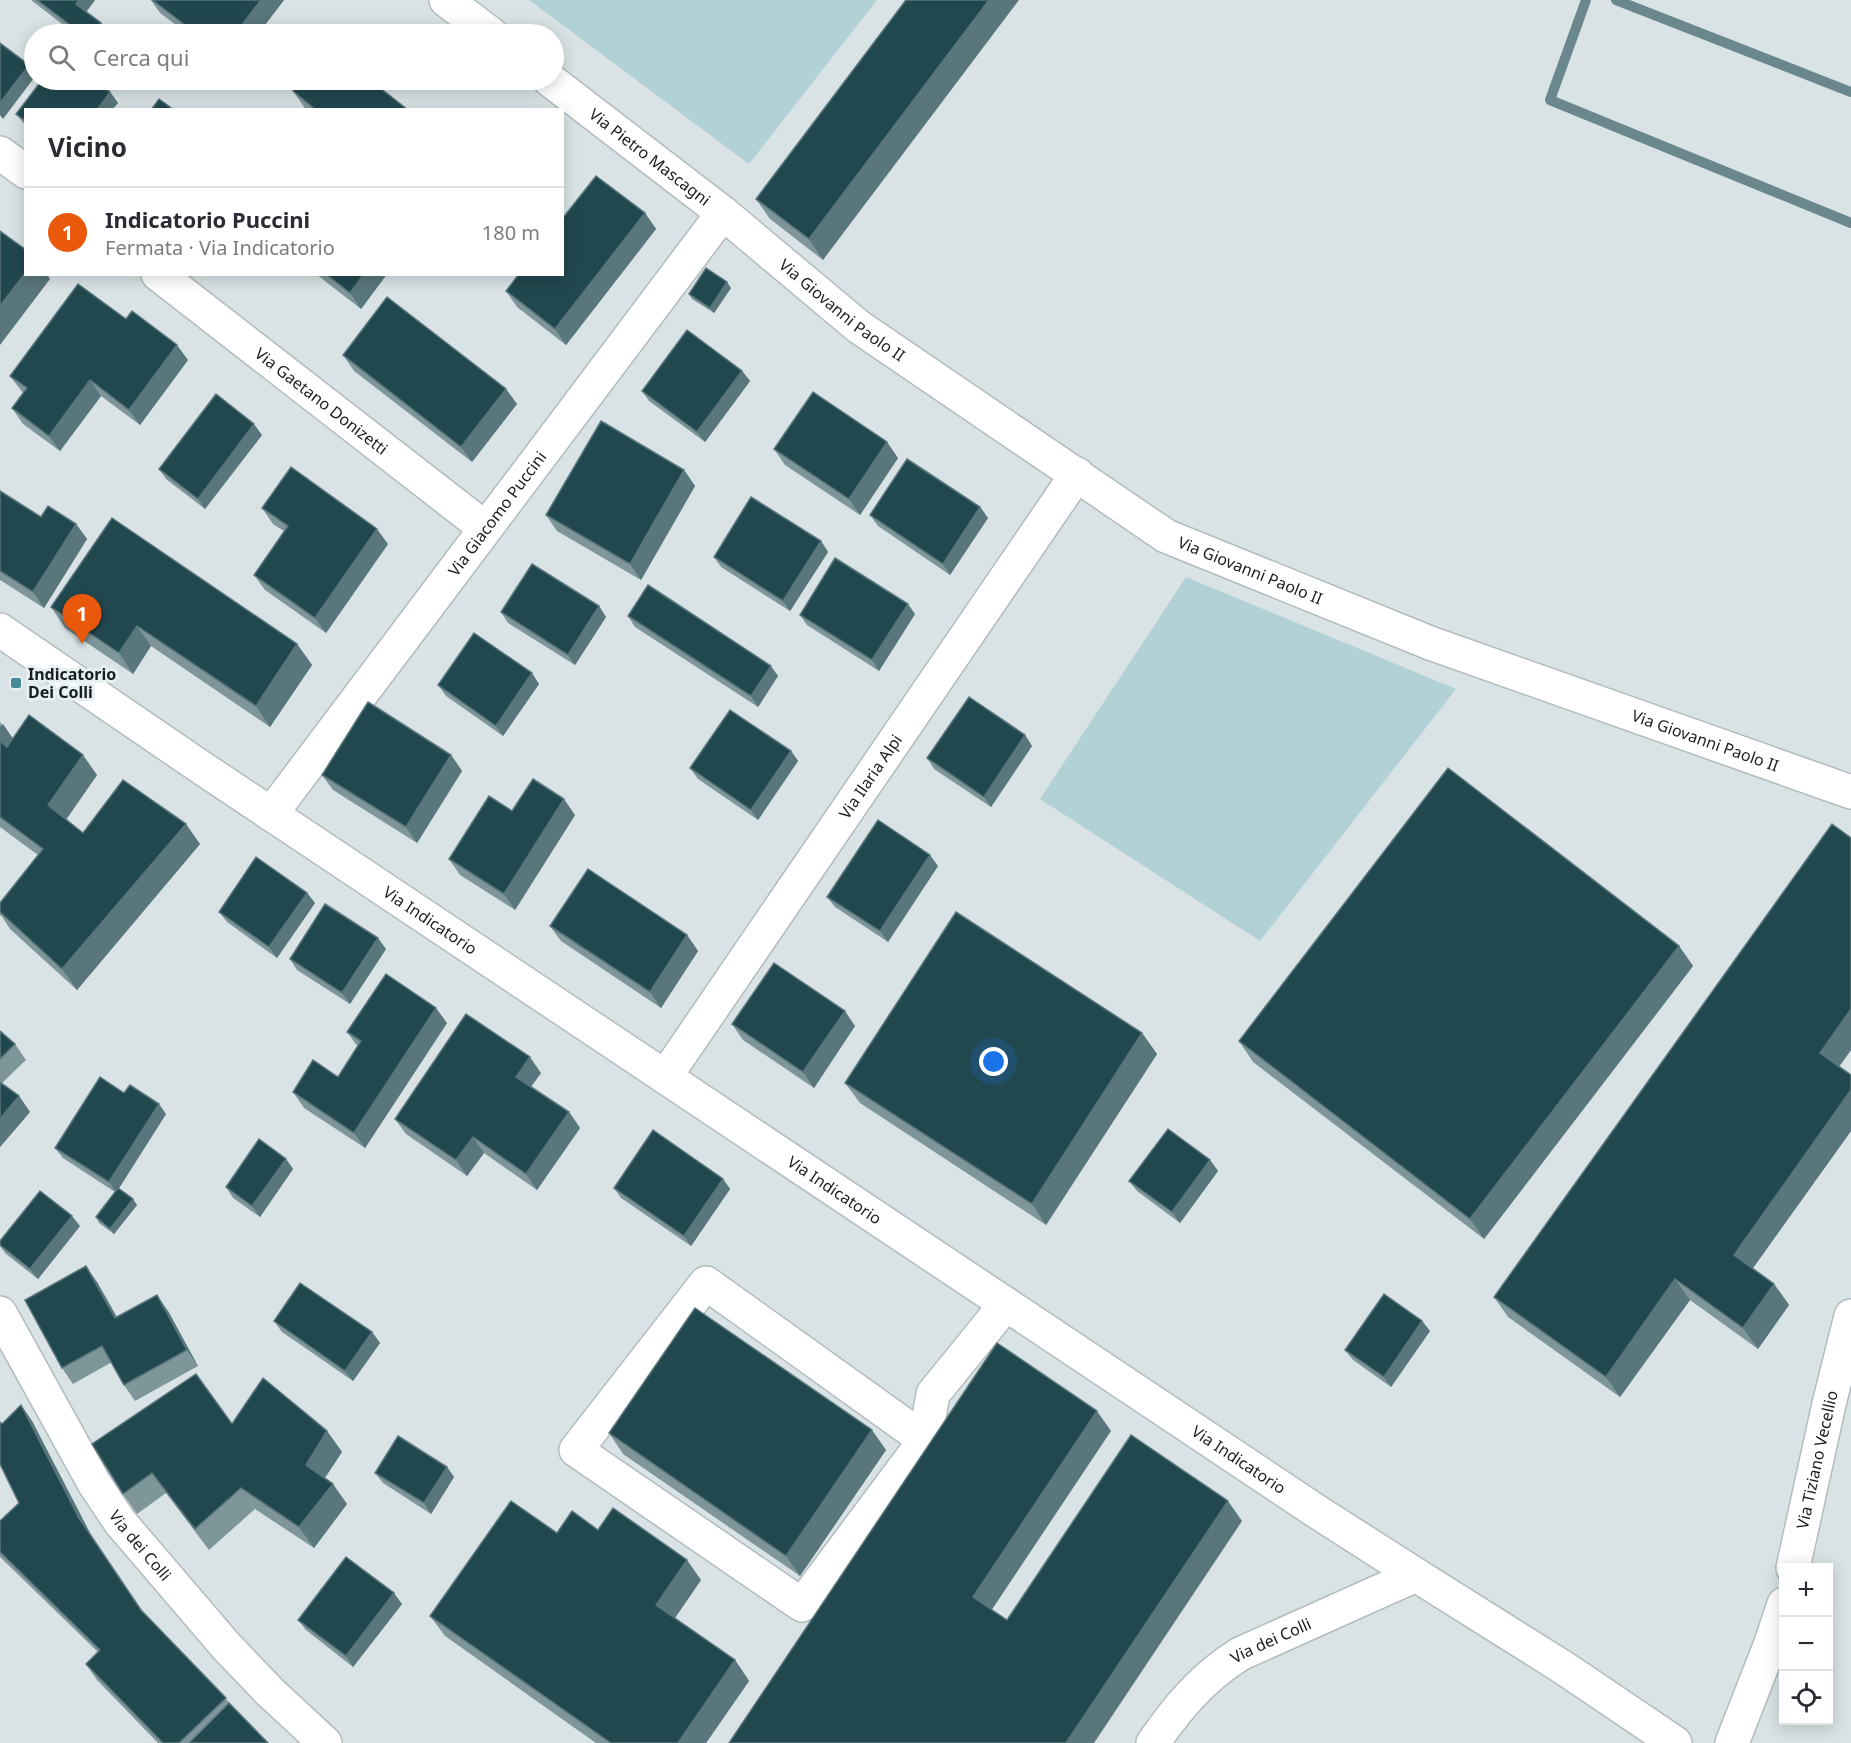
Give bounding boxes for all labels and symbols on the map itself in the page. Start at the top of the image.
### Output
street label: Via Pietro Mascagni [585,103,715,210]
street label: Via Giovanni Paolo II [775,254,909,366]
street label: Via Gaetano Donizetti [250,342,392,460]
street label: Via Giacomo Puccini [443,447,551,580]
street label: Via Giovanni Paolo II [1175,531,1326,609]
pin: 1 [62,594,101,644]
place label: Indicatorio Dei Colli [28,663,116,703]
marker: Indicatorio Dei Colli [9,676,23,690]
street label: Via Giovanni Paolo II [1629,704,1782,777]
street label: Via Ilaria Alpi [834,730,907,823]
street label: Via Indicatorio [379,881,482,960]
your location [979,1047,1008,1076]
street label: Via Indicatorio [783,1151,886,1229]
street label: Via Tiziano Vecellio [1791,1388,1843,1531]
street label: Via Indicatorio [1188,1420,1290,1499]
street label: Via dei Colli [104,1506,176,1585]
street label: Via dei Colli [1226,1613,1315,1668]

